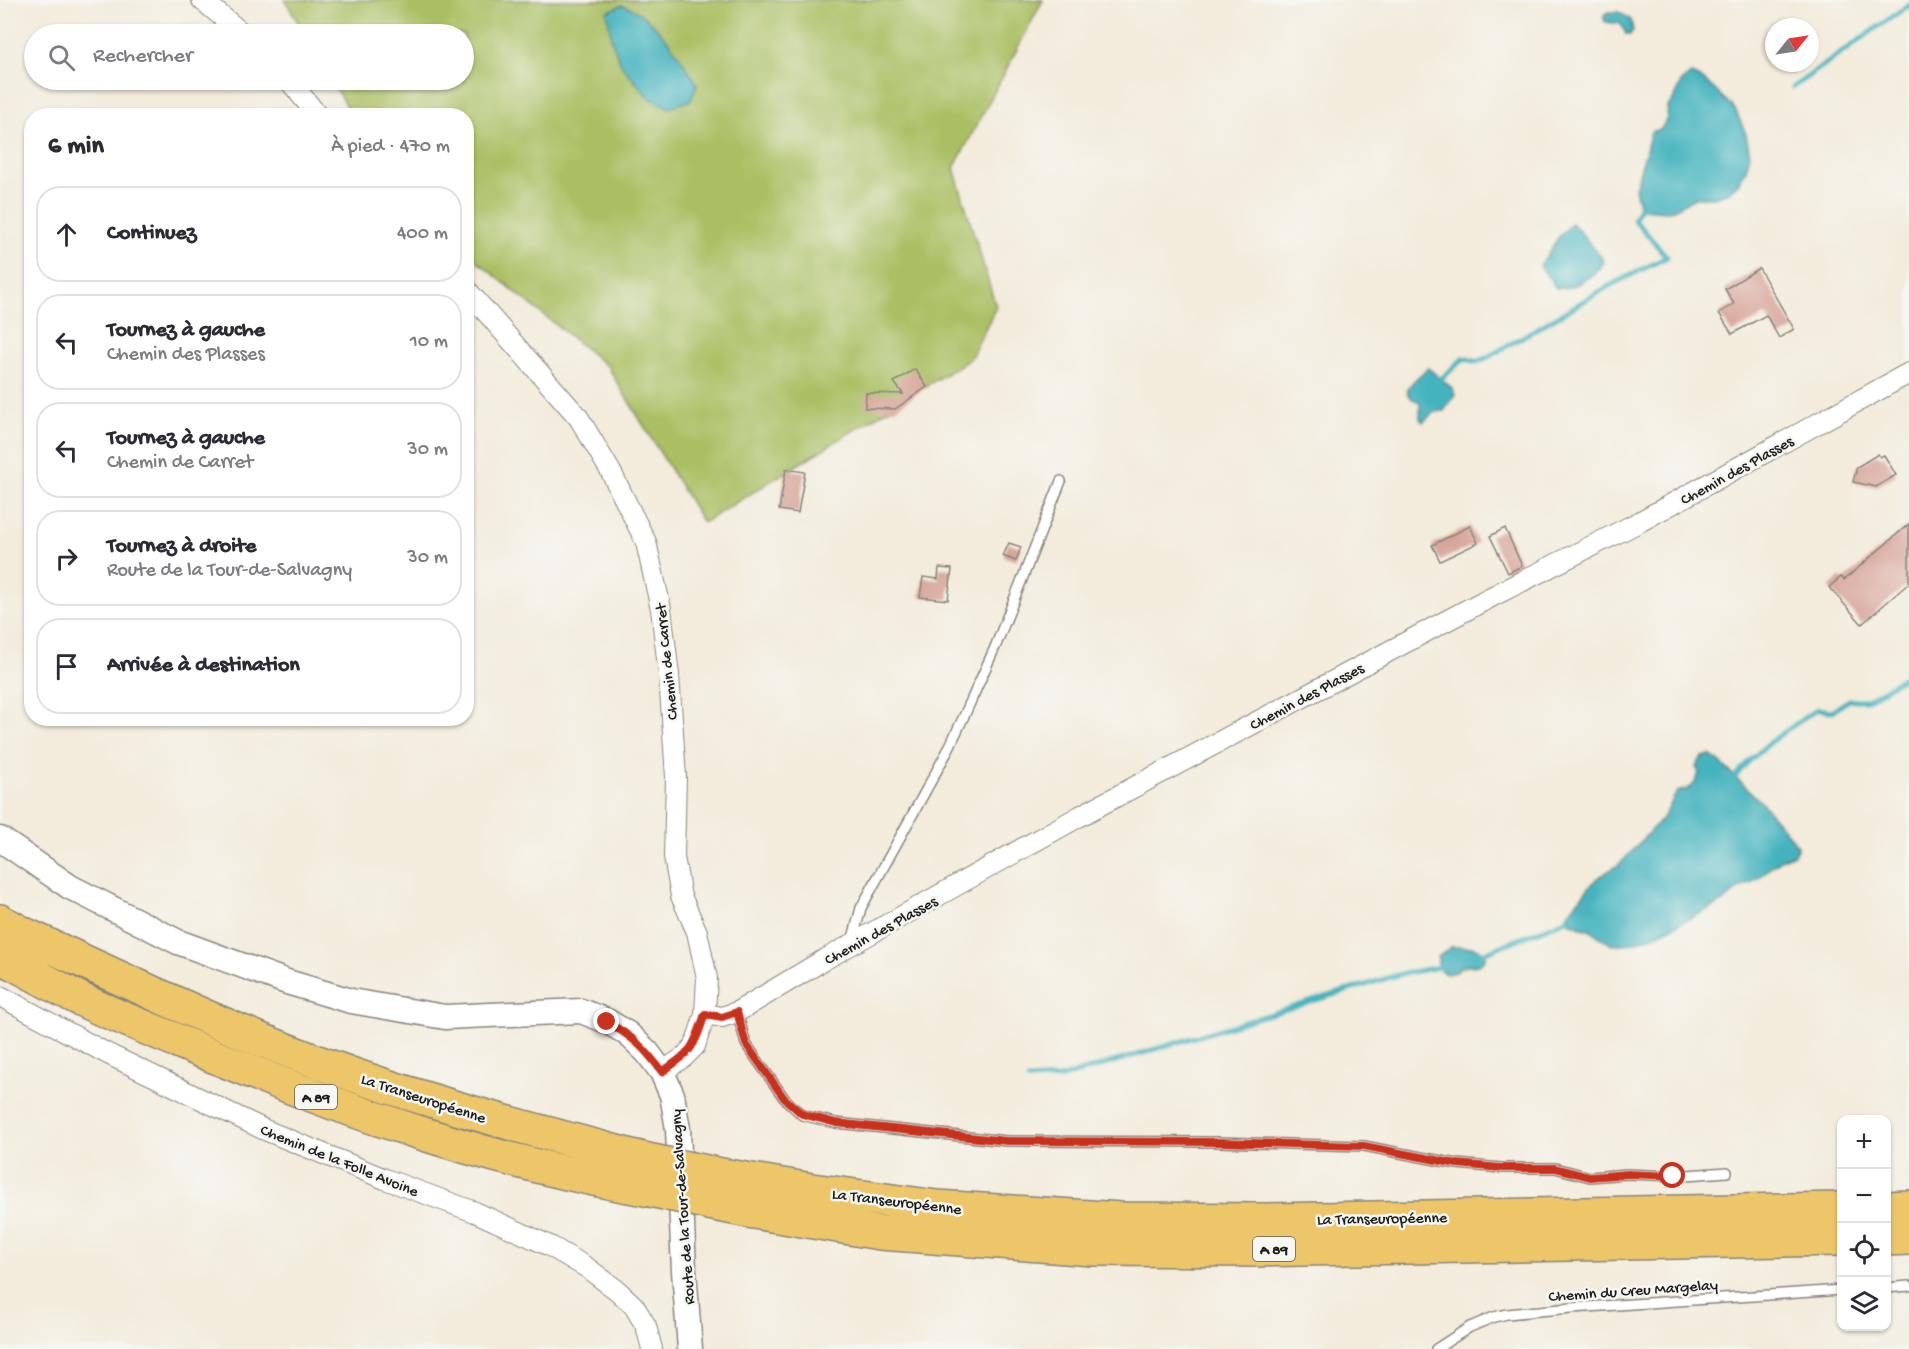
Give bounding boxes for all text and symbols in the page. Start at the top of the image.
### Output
north arrow [1765,18,1819,72]
search box [24,24,474,90]
icon: search [45,41,78,74]
text: Rechercher [93,44,193,70]
text: 6 min [48,132,104,163]
text: À pied · 470 m [331,136,450,159]
icon: ahead [50,218,83,251]
text: Continuez [107,221,196,247]
text: 400 m [397,223,448,246]
text: Tournez à gauche [107,318,265,344]
icon: left [50,326,83,359]
text: 10 m [410,331,448,354]
text: Chemin des Plasses [107,344,265,367]
text: Tournez à gauche [107,426,265,452]
street label: Chemin des Plasses [1678,433,1798,511]
icon: left [50,434,83,467]
text: 30 m [407,439,448,462]
text: Chemin de Carret [107,452,253,475]
text: Tournez à droite [107,534,256,560]
icon: right [50,542,83,575]
text: 30 m [407,547,448,570]
text: Route de la Tour-de-Salvagny [107,560,352,583]
street label: Chemin de Carret [653,601,684,721]
icon: arrive [50,650,83,683]
text: Arrivée à destination [107,653,300,679]
street label: Chemin des Plasses [1247,660,1369,736]
street label: Chemin des Plasses [822,893,942,971]
route end [593,1008,619,1034]
street label: La Transeuropéenne [358,1071,489,1130]
road number: A 89 [295,1085,337,1109]
street label: Route de la Tour-de-Salvagny [668,1108,701,1305]
map controls [1837,1115,1891,1331]
button: + [1837,1115,1891,1169]
street label: Chemin de la Folle Avoine [257,1122,421,1203]
route start [1659,1162,1685,1188]
button: − [1837,1169,1891,1223]
street label: La Transeuropéenne [831,1186,963,1221]
street label: La Transeuropéenne [1317,1210,1448,1231]
button: locate [1837,1223,1891,1277]
road number: A 89 [1253,1237,1295,1261]
street label: Chemin du Creu Margelay [1548,1277,1719,1308]
button: layers [1837,1277,1891,1331]

